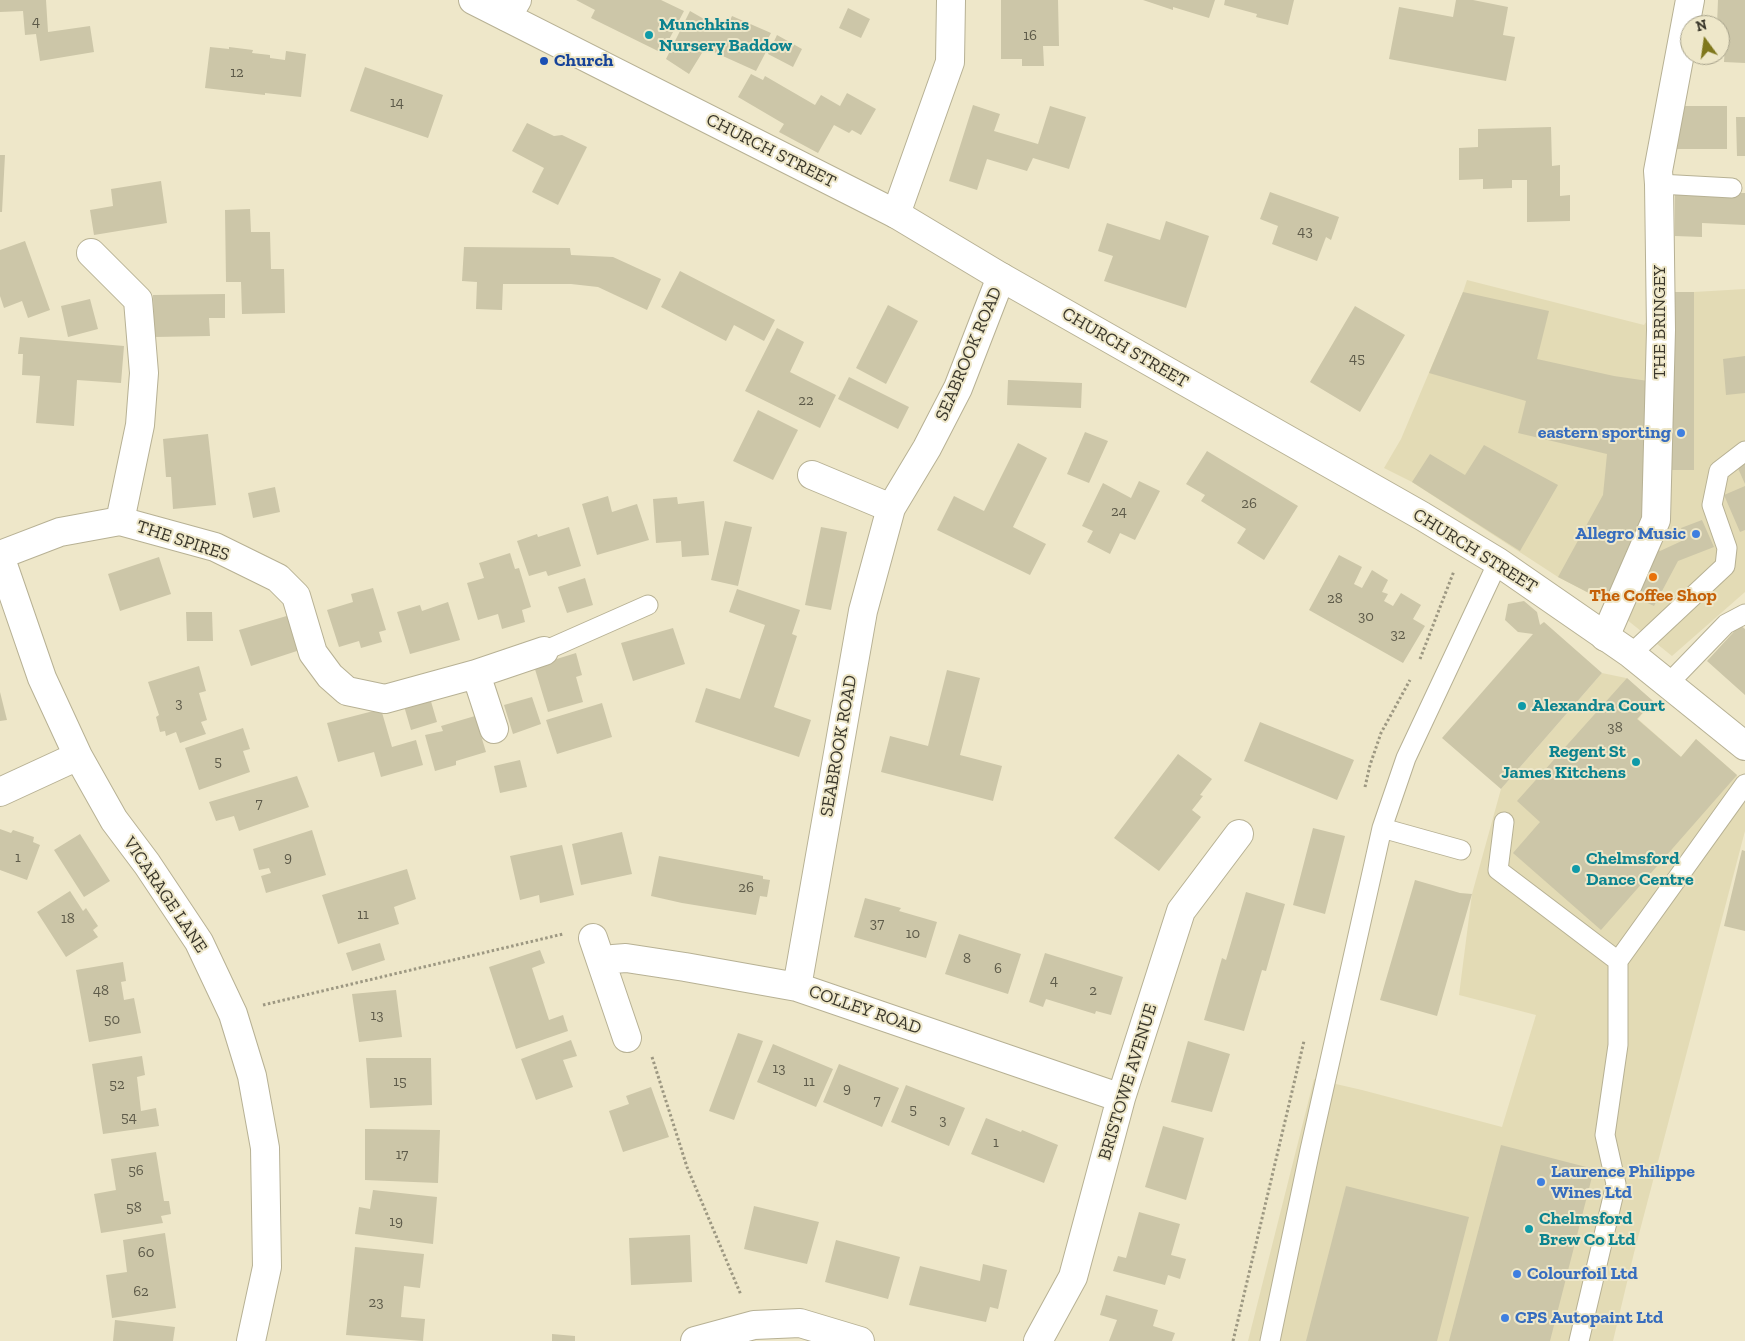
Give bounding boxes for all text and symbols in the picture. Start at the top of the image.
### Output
house number: 4 [32,13,40,31]
place label: Munchkins Nursery Baddow [659,14,792,56]
north arrow [1680,15,1730,65]
text: N [1694,16,1709,35]
house number: 16 [1023,27,1037,45]
marker: Munchkins Nursery Baddow [643,29,655,41]
place label: Church [554,50,613,72]
marker: Church [538,55,550,67]
house number: 12 [230,64,244,82]
house number: 14 [390,94,404,112]
street label: CHURCH STREET [703,109,839,193]
house number: 43 [1297,223,1313,241]
street label: THE BRINGEY [1649,265,1671,379]
street label: SEABROOK ROAD [931,284,1007,424]
street label: CHURCH STREET [1058,303,1192,393]
house number: 45 [1349,350,1365,368]
house number: 22 [798,392,814,410]
place label: eastern sporting [1538,422,1671,444]
marker: eastern sporting [1675,427,1687,439]
house number: 26 [1241,495,1257,513]
house number: 24 [1111,503,1127,521]
street label: CHURCH STREET [1409,504,1541,598]
street label: THE SPIRES [134,516,232,566]
place label: Allegro Music [1575,523,1686,545]
marker: Allegro Music [1690,528,1702,540]
marker: The Coffee Shop [1647,571,1659,583]
place label: The Coffee Shop [1589,585,1717,607]
house number: 28 [1327,590,1343,608]
house number: 30 [1358,608,1374,626]
house number: 32 [1390,626,1406,644]
street label: SEABROOK ROAD [816,674,862,818]
house number: 3 [175,695,183,713]
place label: Alexandra Court [1532,695,1665,717]
marker: Alexandra Court [1516,700,1528,712]
house number: 38 [1607,719,1623,737]
place label: Regent St James Kitchens [1501,741,1626,784]
house number: 5 [214,753,222,771]
marker: Regent St James Kitchens [1630,756,1642,768]
house number: 7 [255,795,263,813]
street label: VICARAGE LANE [118,833,212,957]
place label: Chelmsford Dance Centre [1586,848,1694,891]
house number: 1 [15,849,21,867]
house number: 9 [284,849,292,867]
marker: Chelmsford Dance Centre [1570,863,1582,875]
house number: 26 [738,879,754,897]
house number: 11 [357,906,369,924]
house number: 18 [61,910,75,928]
house number: 37 [870,915,884,933]
house number: 10 [906,925,920,943]
house number: 8 [963,950,971,968]
house number: 6 [994,960,1002,978]
house number: 4 [1050,972,1058,990]
street label: COLLEY ROAD [806,981,924,1039]
house number: 48 [93,982,109,1000]
house number: 2 [1089,982,1097,1000]
street label: BRISTOWE AVENUE [1094,1001,1162,1163]
house number: 13 [370,1007,384,1025]
house number: 50 [104,1011,120,1029]
house number: 13 [772,1060,786,1078]
house number: 15 [393,1073,407,1091]
house number: 11 [803,1073,815,1091]
house number: 52 [109,1076,125,1094]
house number: 9 [843,1080,851,1098]
house number: 7 [873,1092,881,1110]
house number: 5 [909,1101,917,1119]
house number: 54 [121,1109,137,1127]
house number: 3 [939,1112,947,1130]
house number: 1 [993,1134,999,1152]
house number: 17 [396,1146,408,1164]
place label: Laurence Philippe Wines Ltd [1551,1161,1695,1204]
house number: 56 [128,1162,144,1180]
marker: Laurence Philippe Wines Ltd [1535,1176,1547,1188]
house number: 58 [126,1199,142,1217]
place label: Chelmsford Brew Co Ltd [1539,1208,1635,1250]
house number: 19 [389,1213,403,1231]
marker: Chelmsford Brew Co Ltd [1523,1223,1535,1235]
house number: 60 [138,1244,154,1262]
place label: Colourfoil Ltd [1527,1263,1638,1285]
marker: Colourfoil Ltd [1511,1268,1523,1280]
house number: 62 [133,1283,149,1301]
house number: 23 [368,1294,384,1312]
place label: CPS Autopaint Ltd [1515,1307,1663,1329]
marker: CPS Autopaint Ltd [1499,1312,1511,1324]

